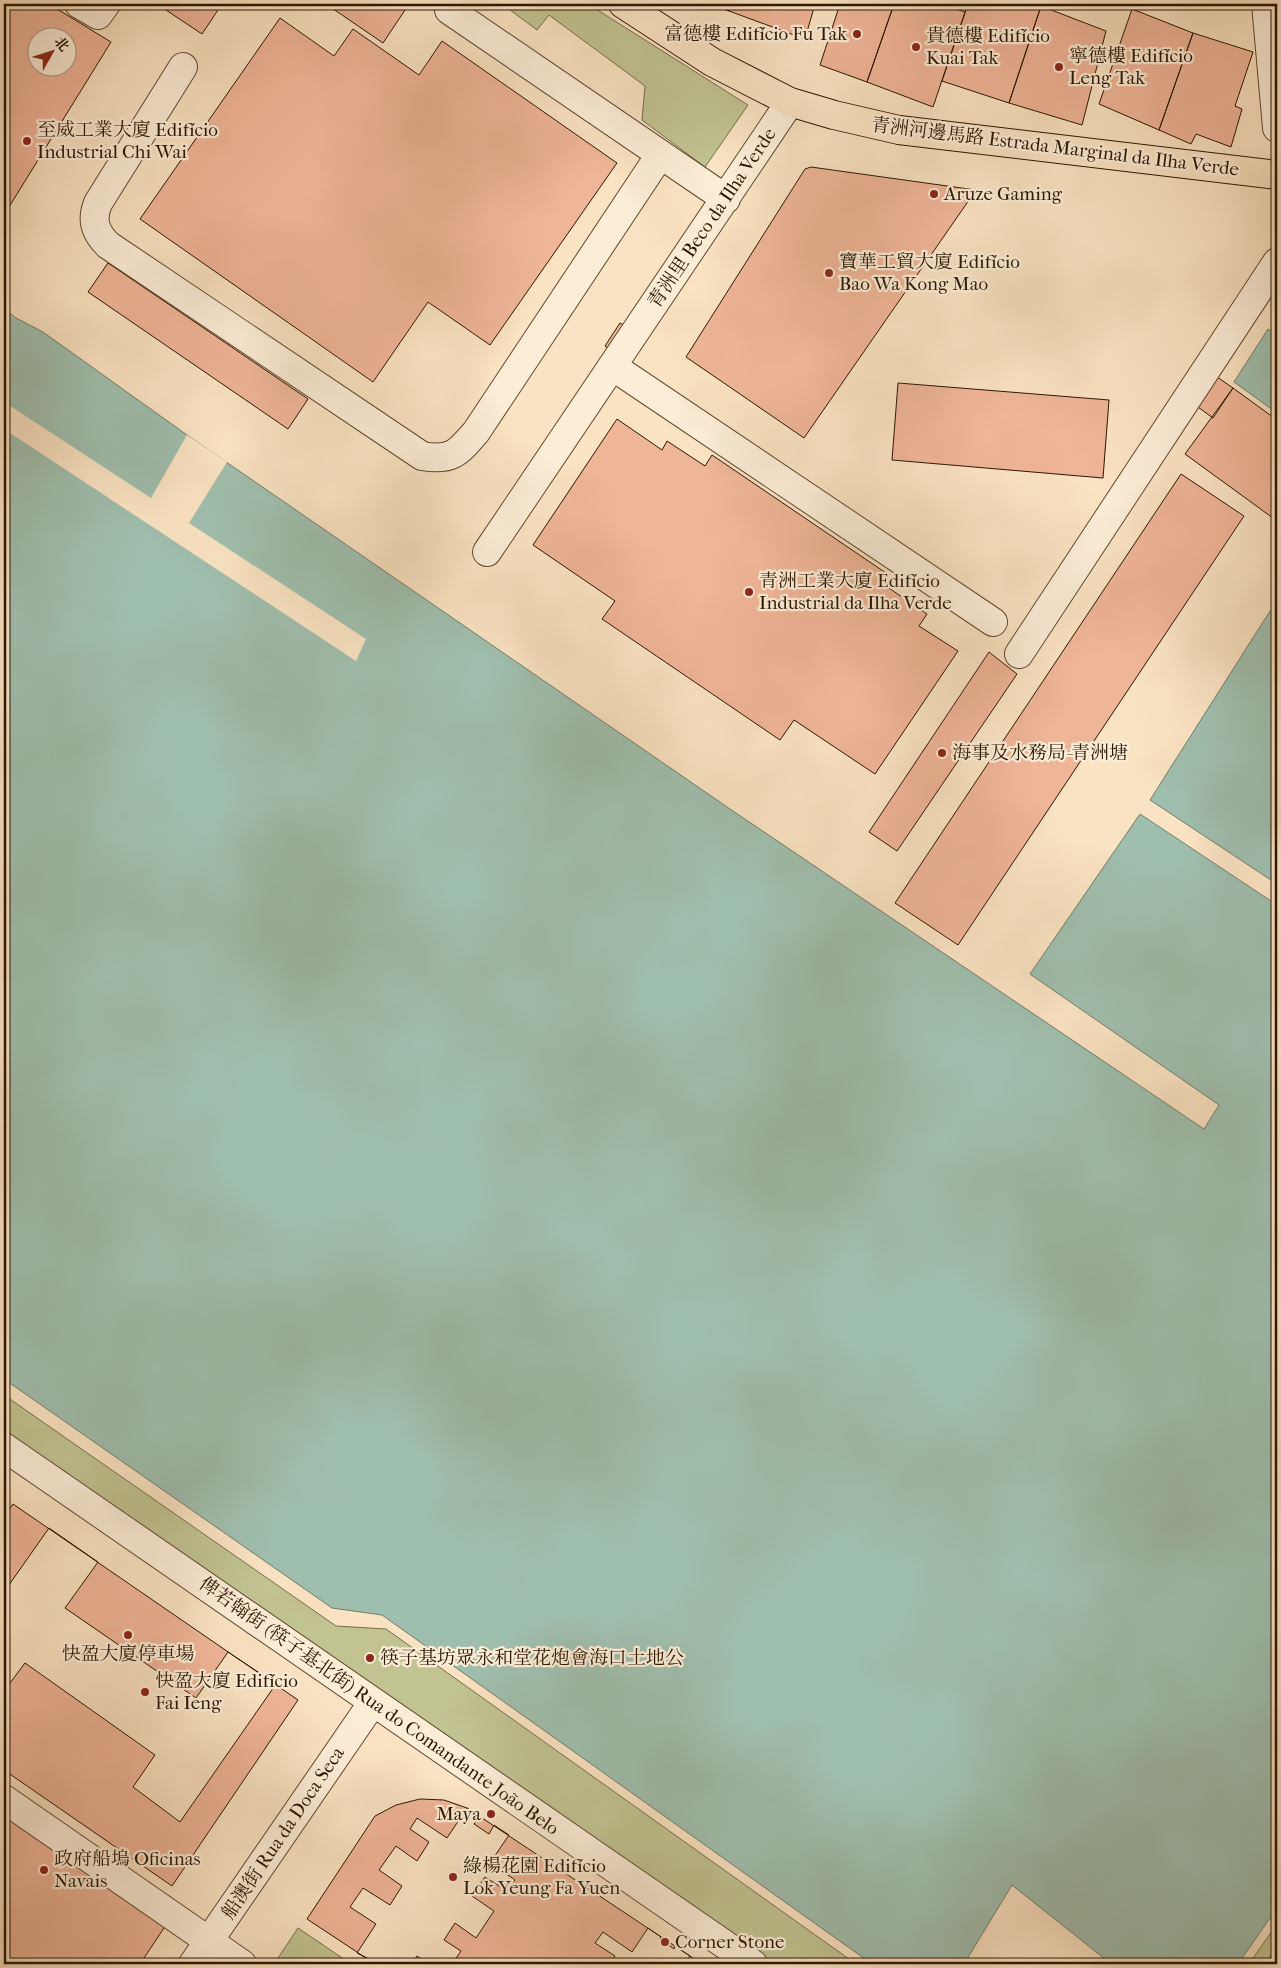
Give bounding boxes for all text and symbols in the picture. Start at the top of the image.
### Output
place label: 富德樓 Edifício Fu Tak [664,23,847,45]
place label: 貴德樓 Edifício Kuai Tak [926,25,1050,69]
north arrow [28,28,78,78]
marker: 富德樓 Edifício Fu Tak [851,28,863,40]
text: 北 [51,33,73,55]
marker: 貴德樓 Edifício Kuai Tak [910,41,922,53]
place label: 寧德樓 Edifício Leng Tak [1069,45,1193,89]
marker: 寧德樓 Edifício Leng Tak [1053,61,1065,73]
street label: 青洲河邊馬路 Estrada Marginal da Ilha Verde [870,114,1240,180]
place label: 至威工業大廈 Edifício Industrial Chi Wai [37,119,218,163]
street label: 青洲里 Beco da Ilha Verde [643,124,781,312]
marker: 至威工業大廈 Edifício Industrial Chi Wai [21,135,33,147]
place label: Aruze Gaming [943,183,1063,205]
marker: Aruze Gaming [928,188,940,200]
place label: 寶華工貿大廈 Edifício Bao Wa Kong Mao [839,251,1020,295]
marker: 寶華工貿大廈 Edifício Bao Wa Kong Mao [823,267,835,279]
place label: 青洲工業大廈 Edifício Industrial da Ilha Verde [759,570,952,614]
marker: 青洲工業大廈 Edifício Industrial da Ilha Verde [743,586,755,598]
place label: 海事及水務局-青洲塘 [952,742,1128,764]
marker: 海事及水務局-青洲塘 [936,747,948,759]
street label: 俾若翰街 (筷子基北街) Rua do Comandante João Belo [195,1572,563,1840]
marker: 快盈大廈停車場 [122,1629,134,1641]
place label: 快盈大廈停車場 [61,1643,195,1665]
place label: 筷子基坊眾永和堂花炮會海口土地公 [380,1647,684,1669]
marker: 筷子基坊眾永和堂花炮會海口土地公 [364,1652,376,1664]
place label: 快盈大廈 Edifício Fai Ieng [155,1670,298,1714]
marker: 快盈大廈 Edifício Fai Ieng [139,1686,151,1698]
street label: 船澳街 Rua da Doca Seca [217,1742,349,1923]
place label: Maya [436,1803,481,1825]
marker: Maya [485,1808,497,1820]
place label: 政府船塢 Oficinas Navais [54,1848,201,1892]
place label: 綠楊花園 Edifício Lok Yeung Fa Yuen [463,1855,620,1899]
marker: 政府船塢 Oficinas Navais [38,1864,50,1876]
marker: 綠楊花園 Edifício Lok Yeung Fa Yuen [447,1871,459,1883]
place label: Corner Stone [675,1931,784,1953]
marker: Corner Stone [659,1936,671,1948]

